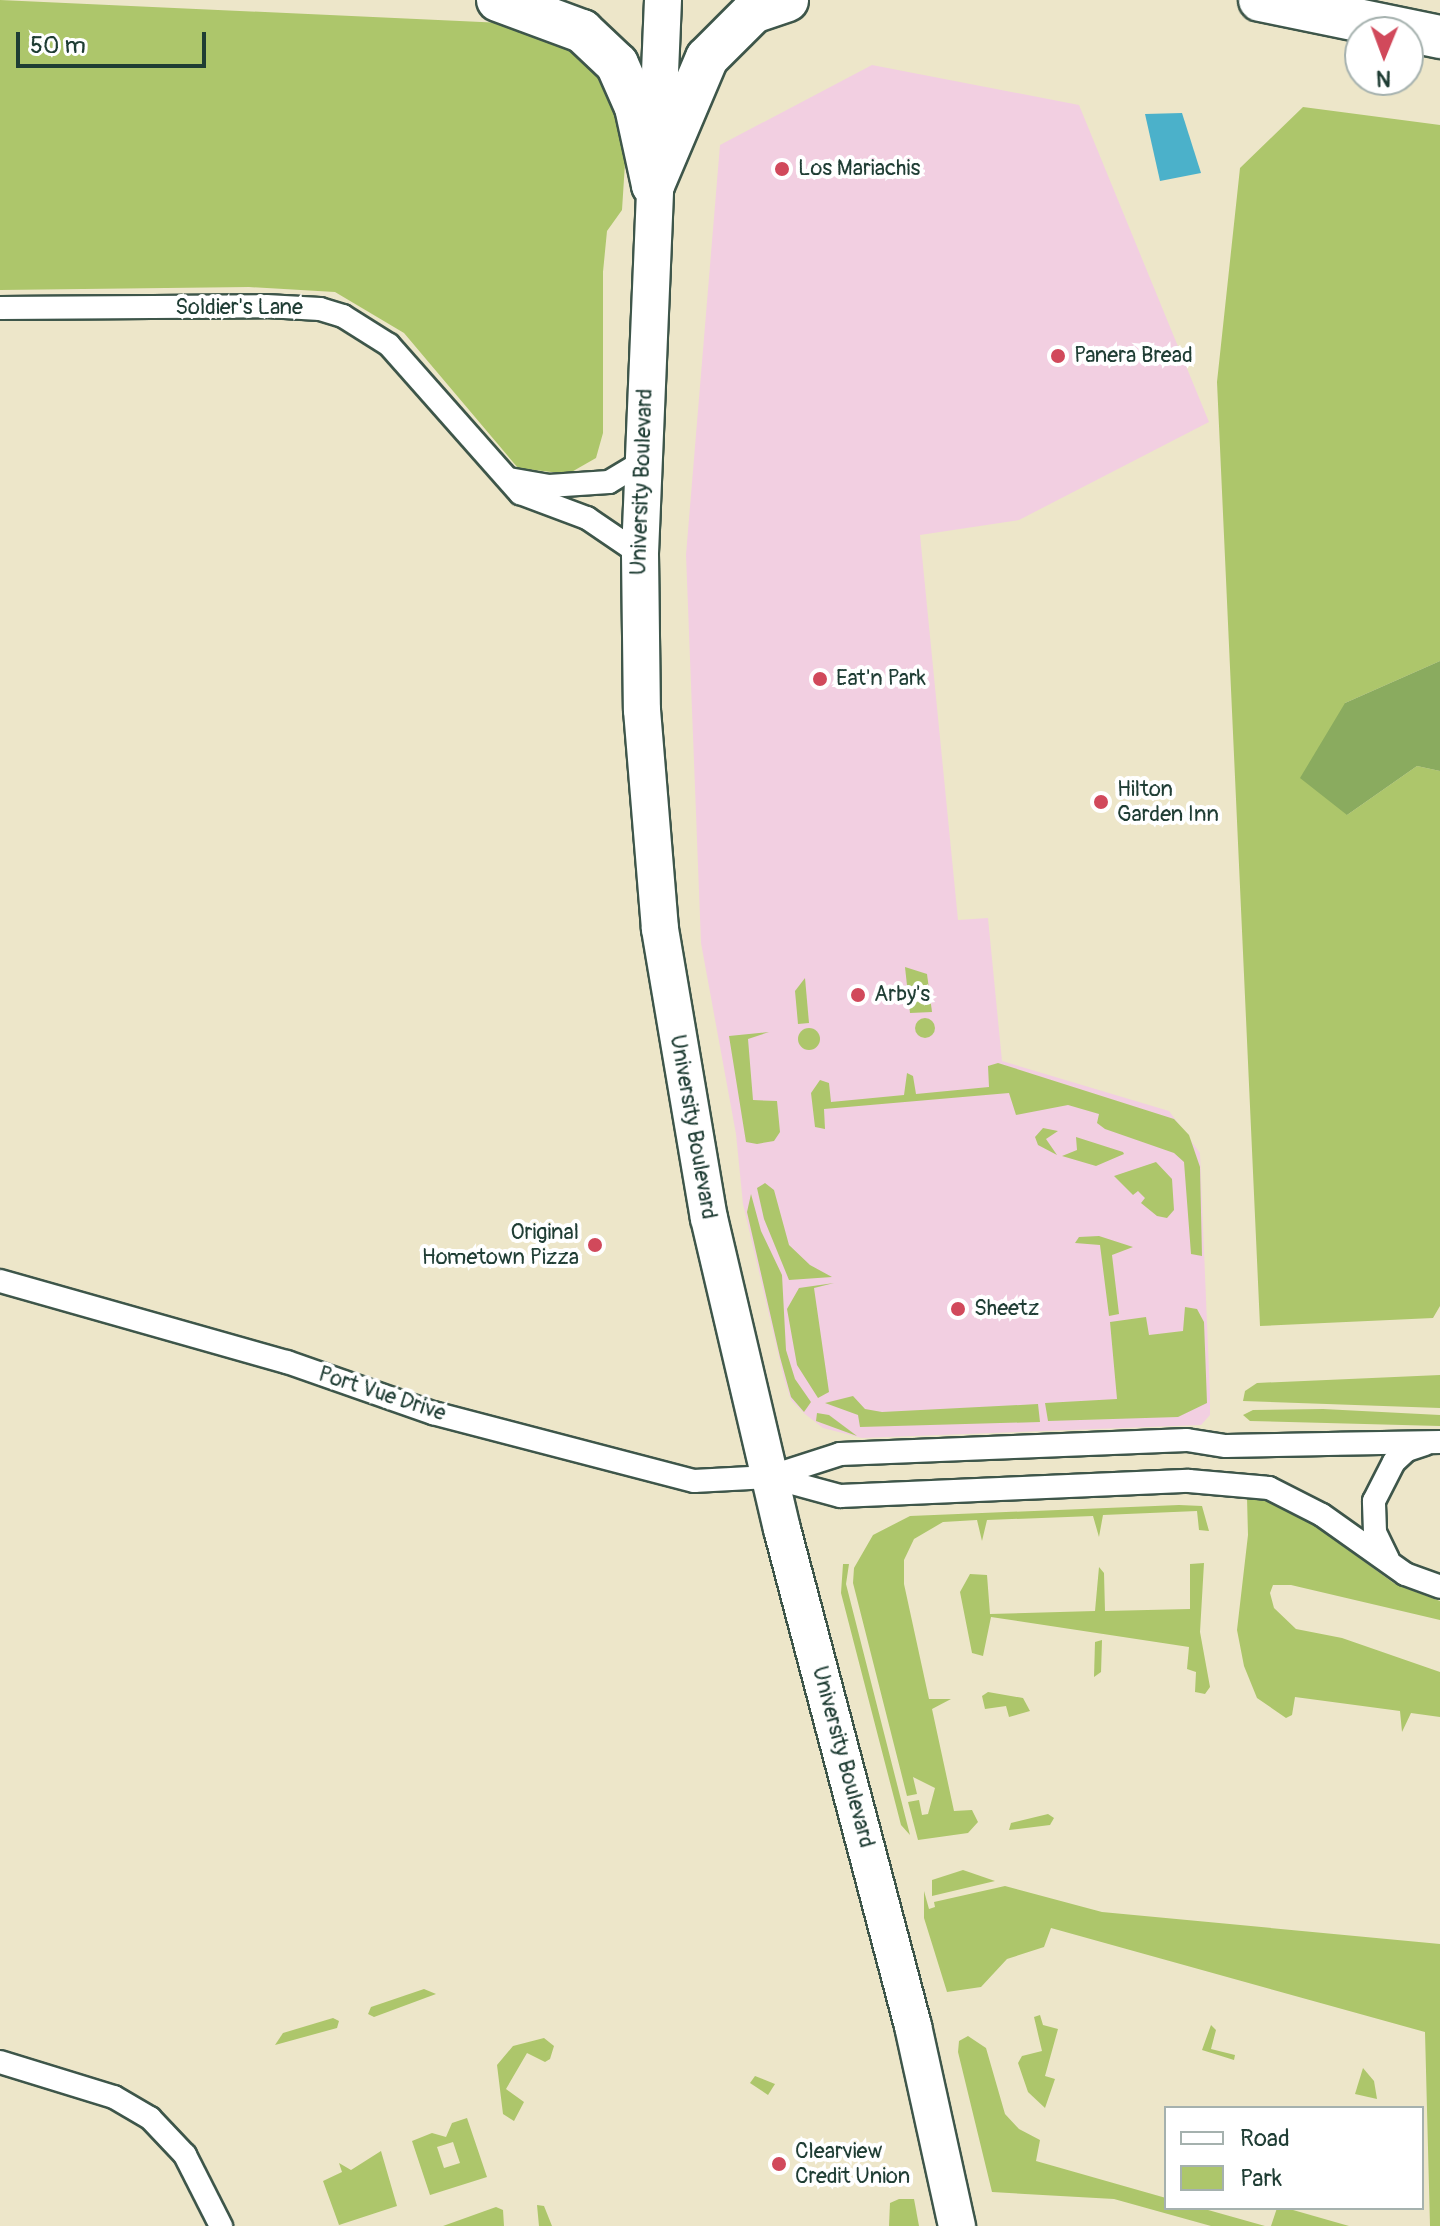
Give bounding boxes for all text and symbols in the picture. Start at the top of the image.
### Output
scale bar [20,16,210,66]
north arrow [1344,16,1424,96]
text: 50 m [30,31,86,60]
text: N [1376,64,1391,92]
place label: Los Mariachis [798,156,920,182]
marker: Los Mariachis [773,160,791,178]
street label: Soldier's Lane [175,295,303,321]
place label: Panera Bread [1074,343,1193,369]
marker: Panera Bread [1049,347,1067,365]
street label: University Boulevard [626,388,658,576]
place label: Eat'n Park [836,666,926,692]
marker: Eat'n Park [811,670,829,688]
place label: Hilton Garden Inn [1117,776,1219,828]
marker: Hilton Garden Inn [1092,793,1110,811]
place label: Arby's [874,982,930,1008]
marker: Arby's [849,986,867,1004]
street label: University Boulevard [664,1033,722,1221]
place label: Original Hometown Pizza [422,1219,579,1270]
marker: Original Hometown Pizza [586,1236,604,1254]
place label: Sheetz [974,1296,1039,1322]
marker: Sheetz [949,1300,967,1318]
street label: Port Vue Drive [315,1361,449,1427]
street label: University Boulevard [806,1663,880,1851]
legend [1164,2106,1424,2210]
text: Road [1240,2124,1290,2153]
place label: Clearview Credit Union [795,2138,910,2190]
marker: Clearview Credit Union [770,2155,788,2173]
text: Park [1240,2164,1282,2193]

